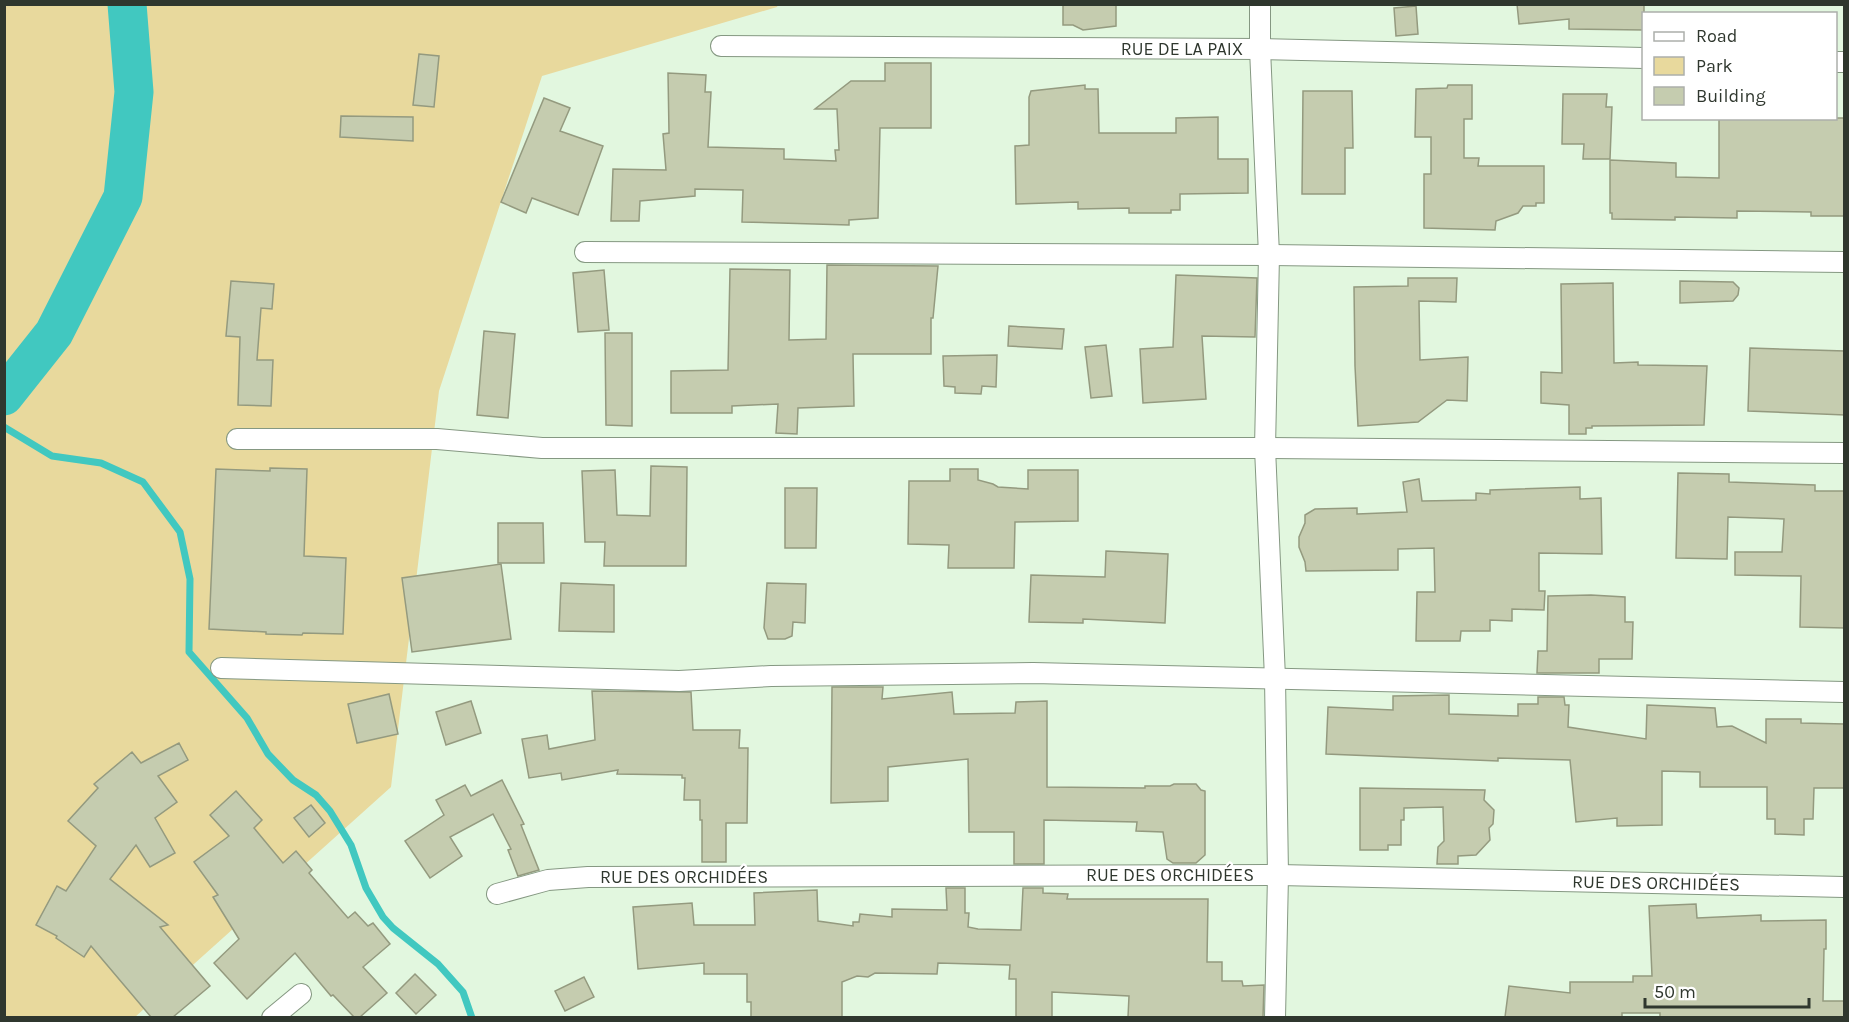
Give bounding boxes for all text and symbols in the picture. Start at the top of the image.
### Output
legend [1642,12,1837,120]
text: Road [1696,25,1737,47]
street label: RUE DE LA PAIX [1121,38,1243,60]
text: Park [1696,55,1733,77]
text: Building [1696,85,1766,107]
street label: RUE DES ORCHIDÉES [1086,863,1254,886]
street label: RUE DES ORCHIDÉES [600,865,768,888]
street label: RUE DES ORCHIDÉES [1572,870,1740,895]
scale bar [1645,971,1808,1009]
text: 50 m [1654,981,1696,1003]

